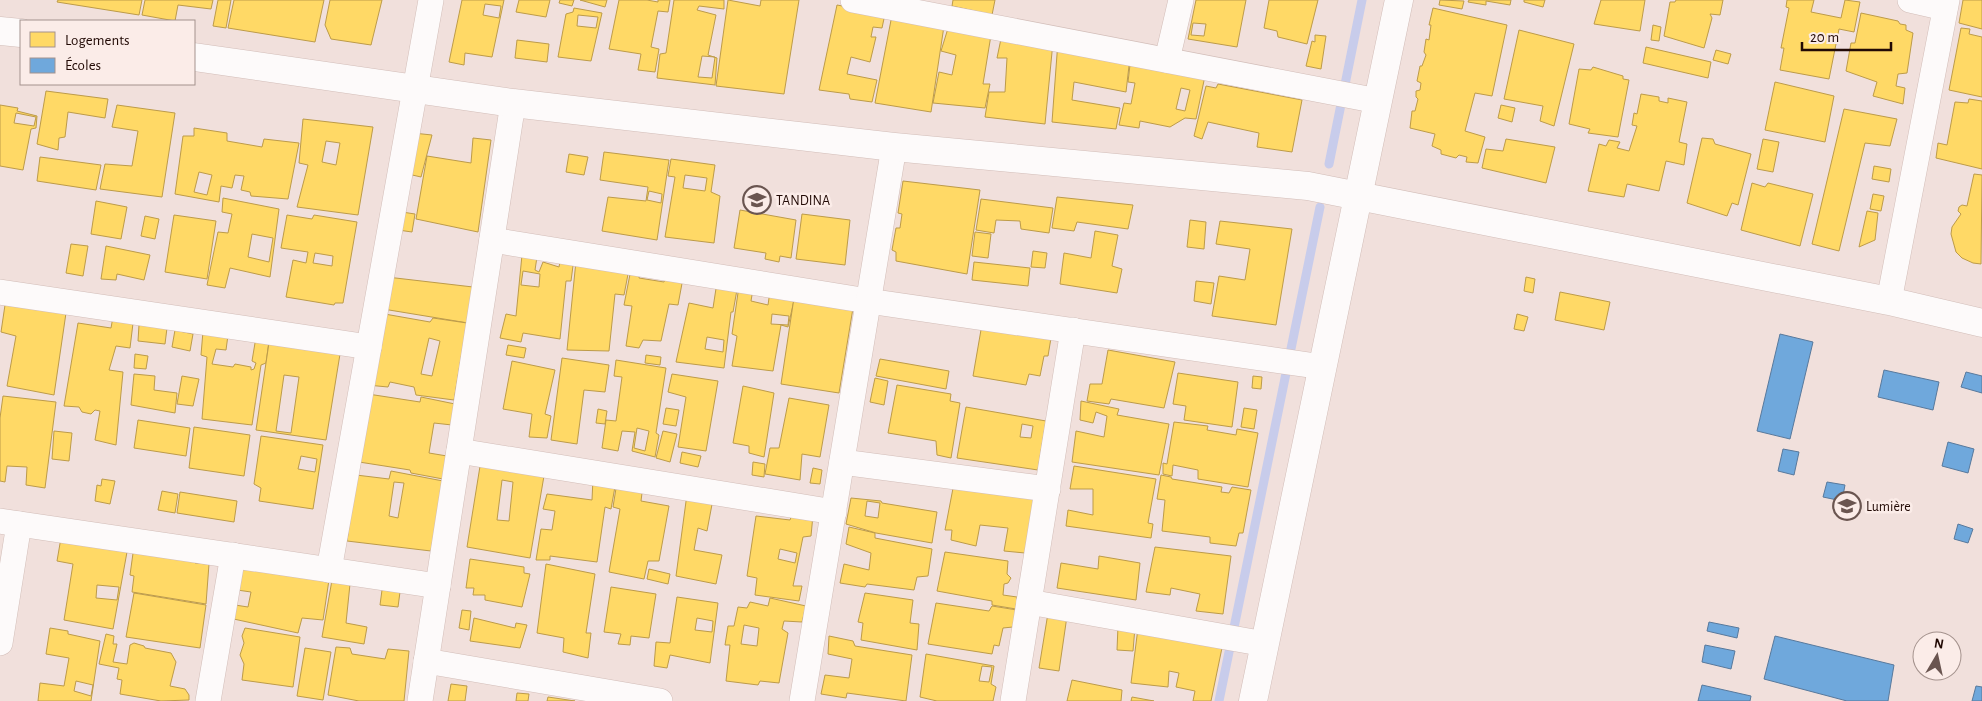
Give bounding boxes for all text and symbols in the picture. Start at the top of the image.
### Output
legend [20,20,195,85]
scale bar [1802,20,1891,52]
text: 20 m [1810,30,1839,45]
text: Logements [65,33,130,48]
text: Écoles [65,56,101,73]
school or university icon: TANDINA [742,185,772,215]
place label: TANDINA [776,194,830,208]
school or university icon: Lumière [1832,491,1862,521]
place label: Lumière [1866,500,1911,514]
north arrow [1912,631,1962,681]
text: N [1933,636,1945,652]

